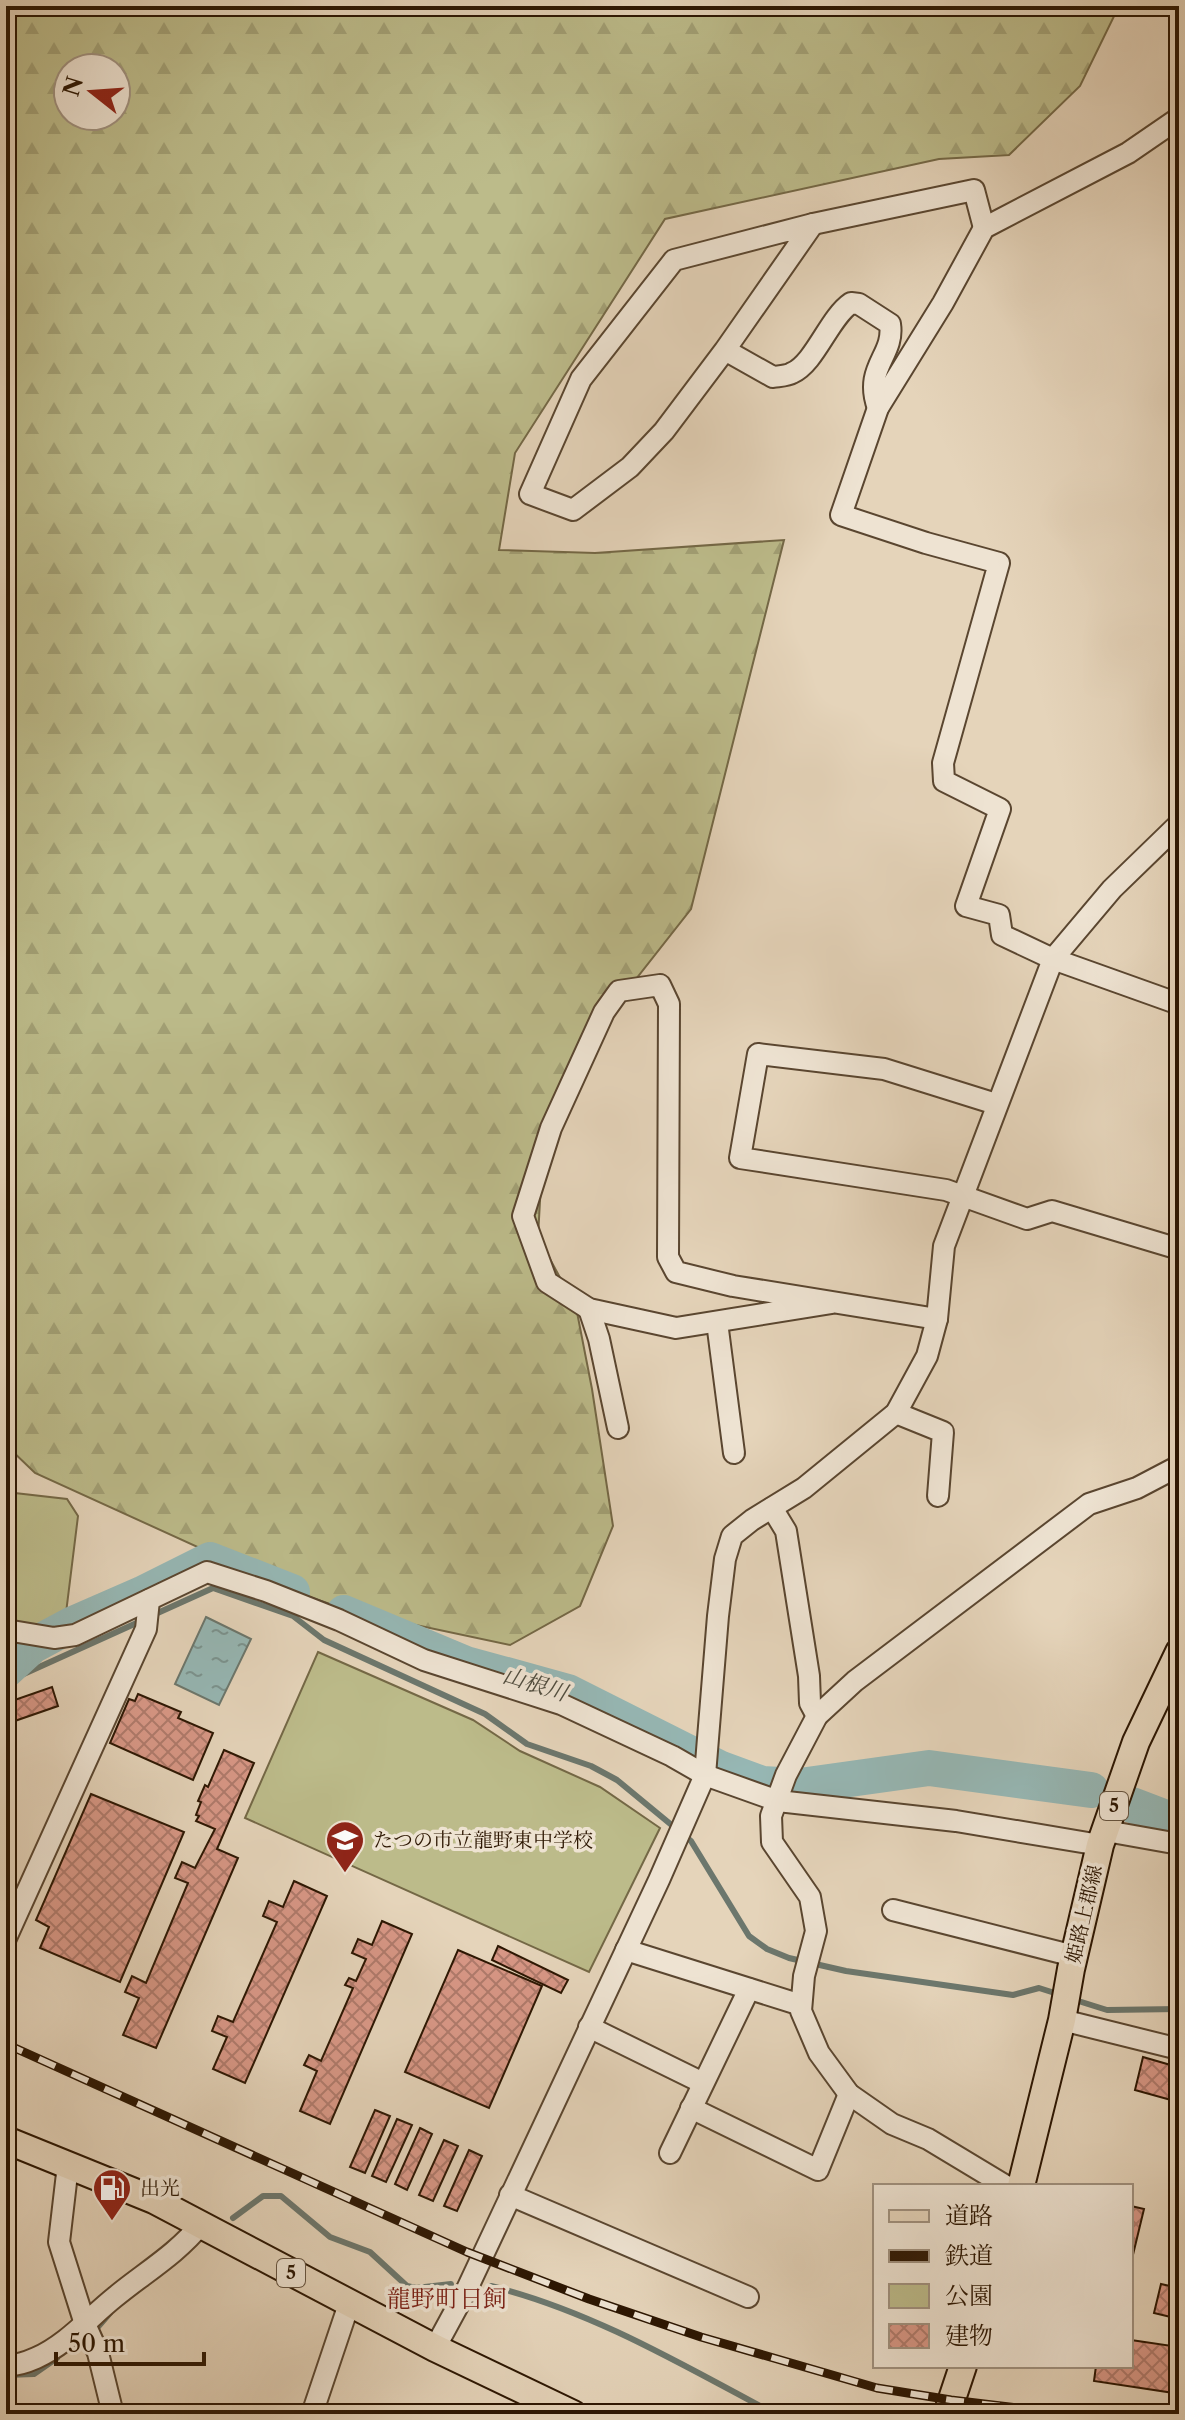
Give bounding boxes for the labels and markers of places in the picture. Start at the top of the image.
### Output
school or university icon: たつの市立龍野東中学校 [324,1819,366,1874]
place label: たつの市立龍野東中学校 [373,1828,593,1852]
fuel station icon: 出光 [91,2167,133,2222]
place label: 出光 [140,2176,180,2200]

